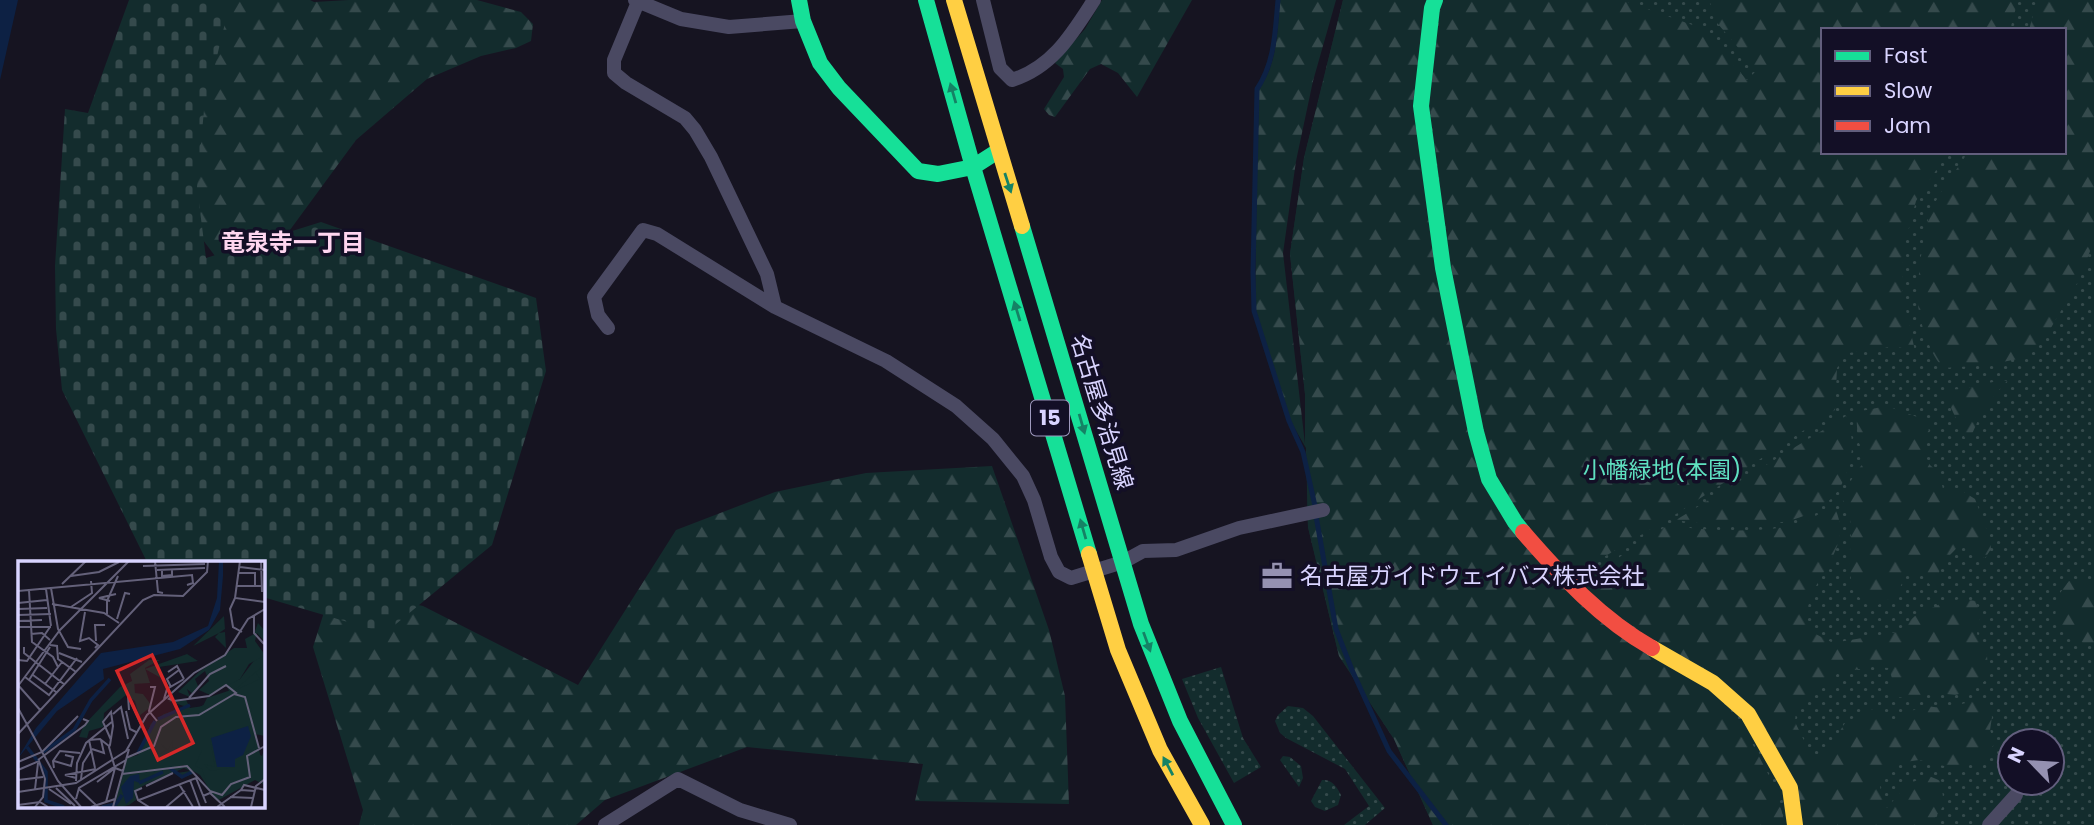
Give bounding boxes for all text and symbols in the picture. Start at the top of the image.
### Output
legend [1821,28,2066,154]
text: Fast [1884,41,1927,70]
text: Slow [1884,76,1932,105]
one-way arrow [947,83,957,104]
text: Jam [1884,111,1931,140]
one-way arrow [1004,173,1014,194]
district label: 竜泉寺一丁目 [221,226,365,259]
one-way arrow [1012,301,1022,322]
street label: 名古屋多治見線 [1063,330,1141,494]
road number: 15 [1031,400,1069,436]
one-way arrow [1078,414,1088,435]
park label: 小幡緑地(本園) [1583,454,1741,486]
one-way arrow [1077,519,1087,540]
office icon: 名古屋ガイドウェイバス株式会社 [1260,559,1294,593]
place label: 名古屋ガイドウェイバス株式会社 [1300,560,1645,592]
inset map [18,561,264,808]
one-way arrow [1142,631,1153,652]
north arrow [1996,727,2066,797]
text: N [2001,743,2031,767]
one-way arrow [1162,756,1174,776]

